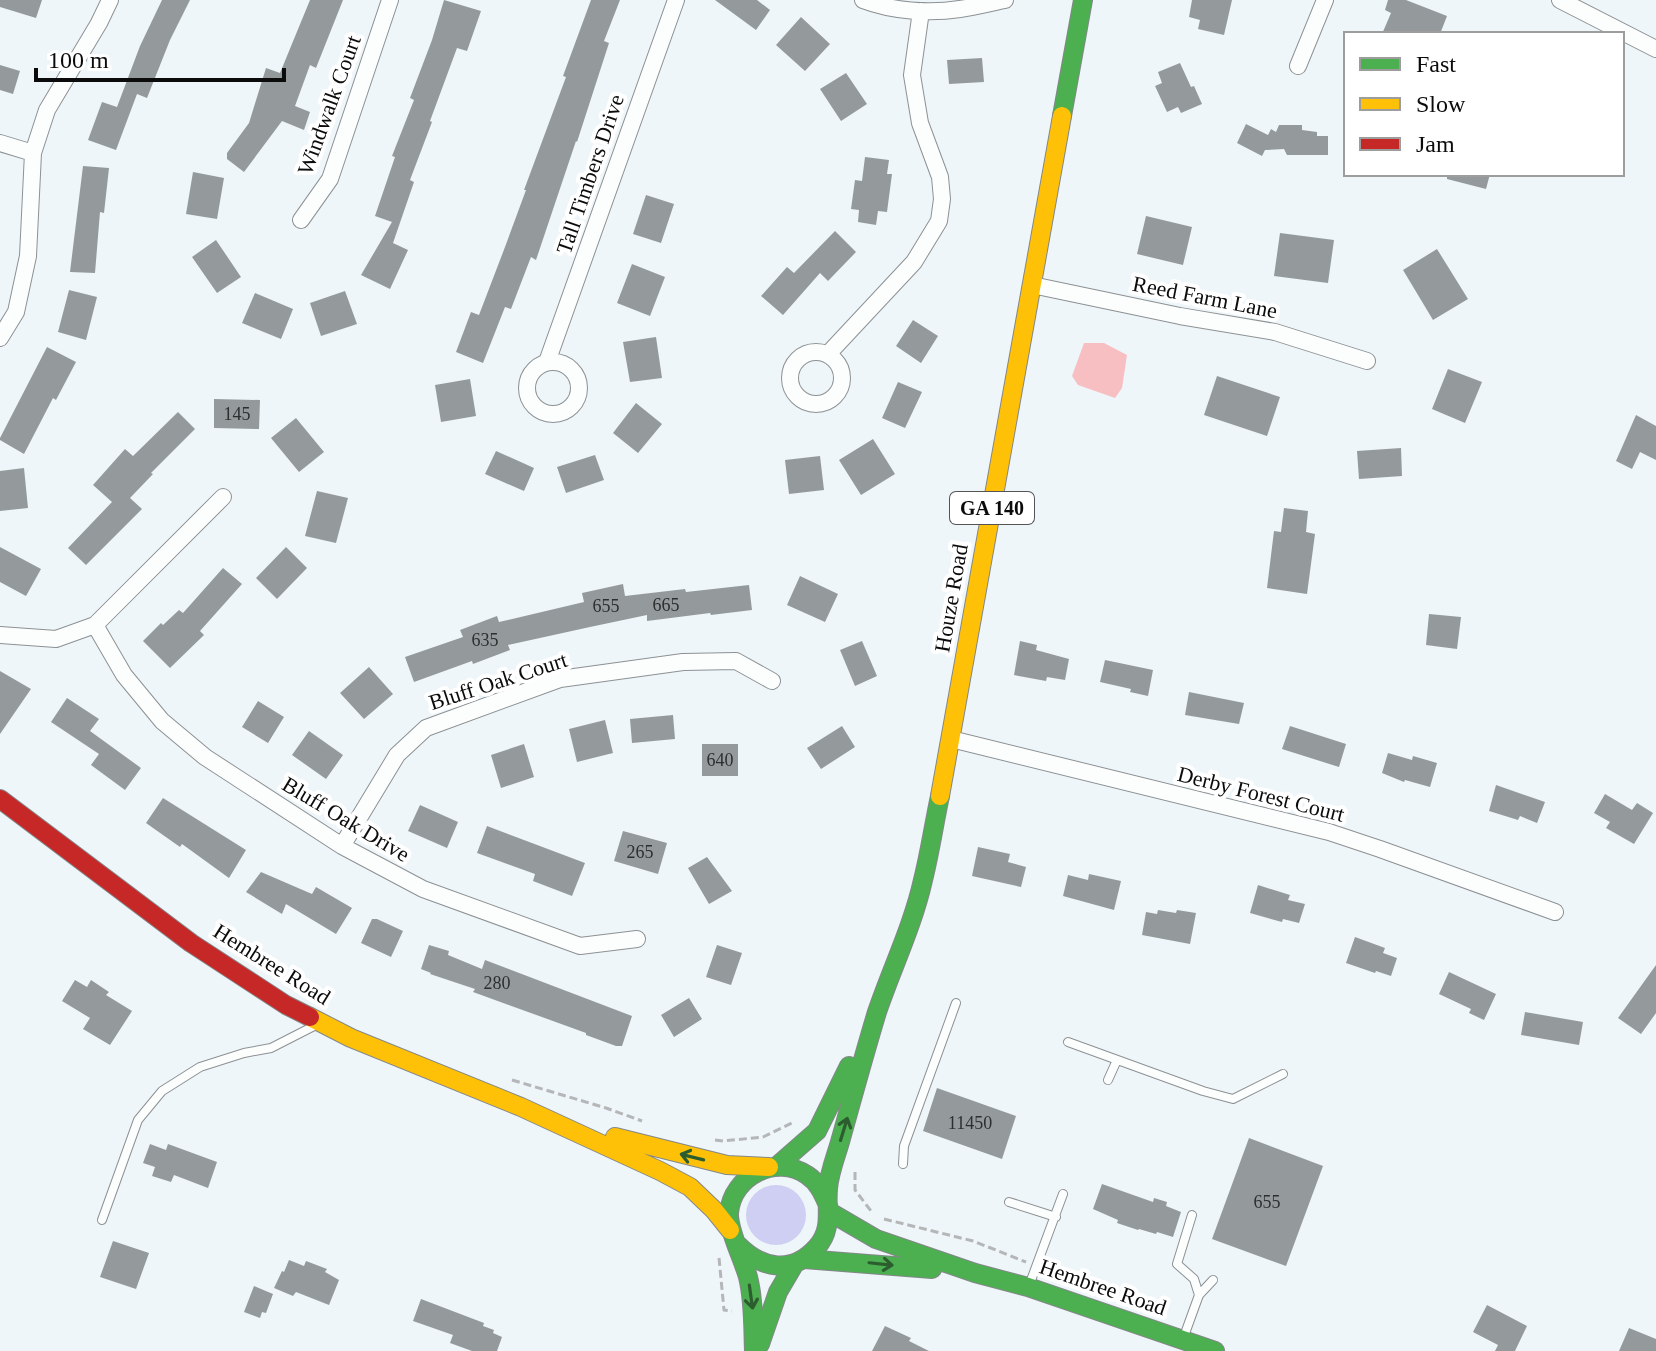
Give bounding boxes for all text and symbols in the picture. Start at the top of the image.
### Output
scale bar [36,32,284,82]
street label: Windwalk Court [292,32,366,178]
legend [1344,32,1624,176]
text: 100 m [48,47,109,73]
text: Fast [1416,51,1456,77]
street label: Tall Timbers Drive [551,91,629,257]
text: Slow [1416,91,1466,117]
text: Jam [1416,131,1455,157]
street label: Reed Farm Lane [1131,271,1279,323]
house number: 145 [224,404,251,424]
road number: GA 140 [950,492,1034,524]
street label: Houze Road [929,542,973,654]
house number: 665 [653,595,680,615]
house number: 655 [593,596,620,616]
house number: 635 [472,630,499,650]
street label: Bluff Oak Court [426,647,570,715]
house number: 640 [707,750,734,770]
street label: Derby Forest Court [1175,761,1347,827]
street label: Bluff Oak Drive [278,771,414,867]
house number: 265 [627,842,654,862]
street label: Hembree Road [209,918,335,1010]
house number: 280 [484,973,511,993]
house number: 11450 [948,1113,992,1133]
one-way arrow [838,1117,852,1142]
one-way arrow [680,1149,705,1164]
house number: 655 [1254,1192,1281,1212]
street label: Hembree Road [1036,1254,1170,1320]
one-way arrow [868,1257,894,1272]
one-way arrow [744,1284,759,1310]

